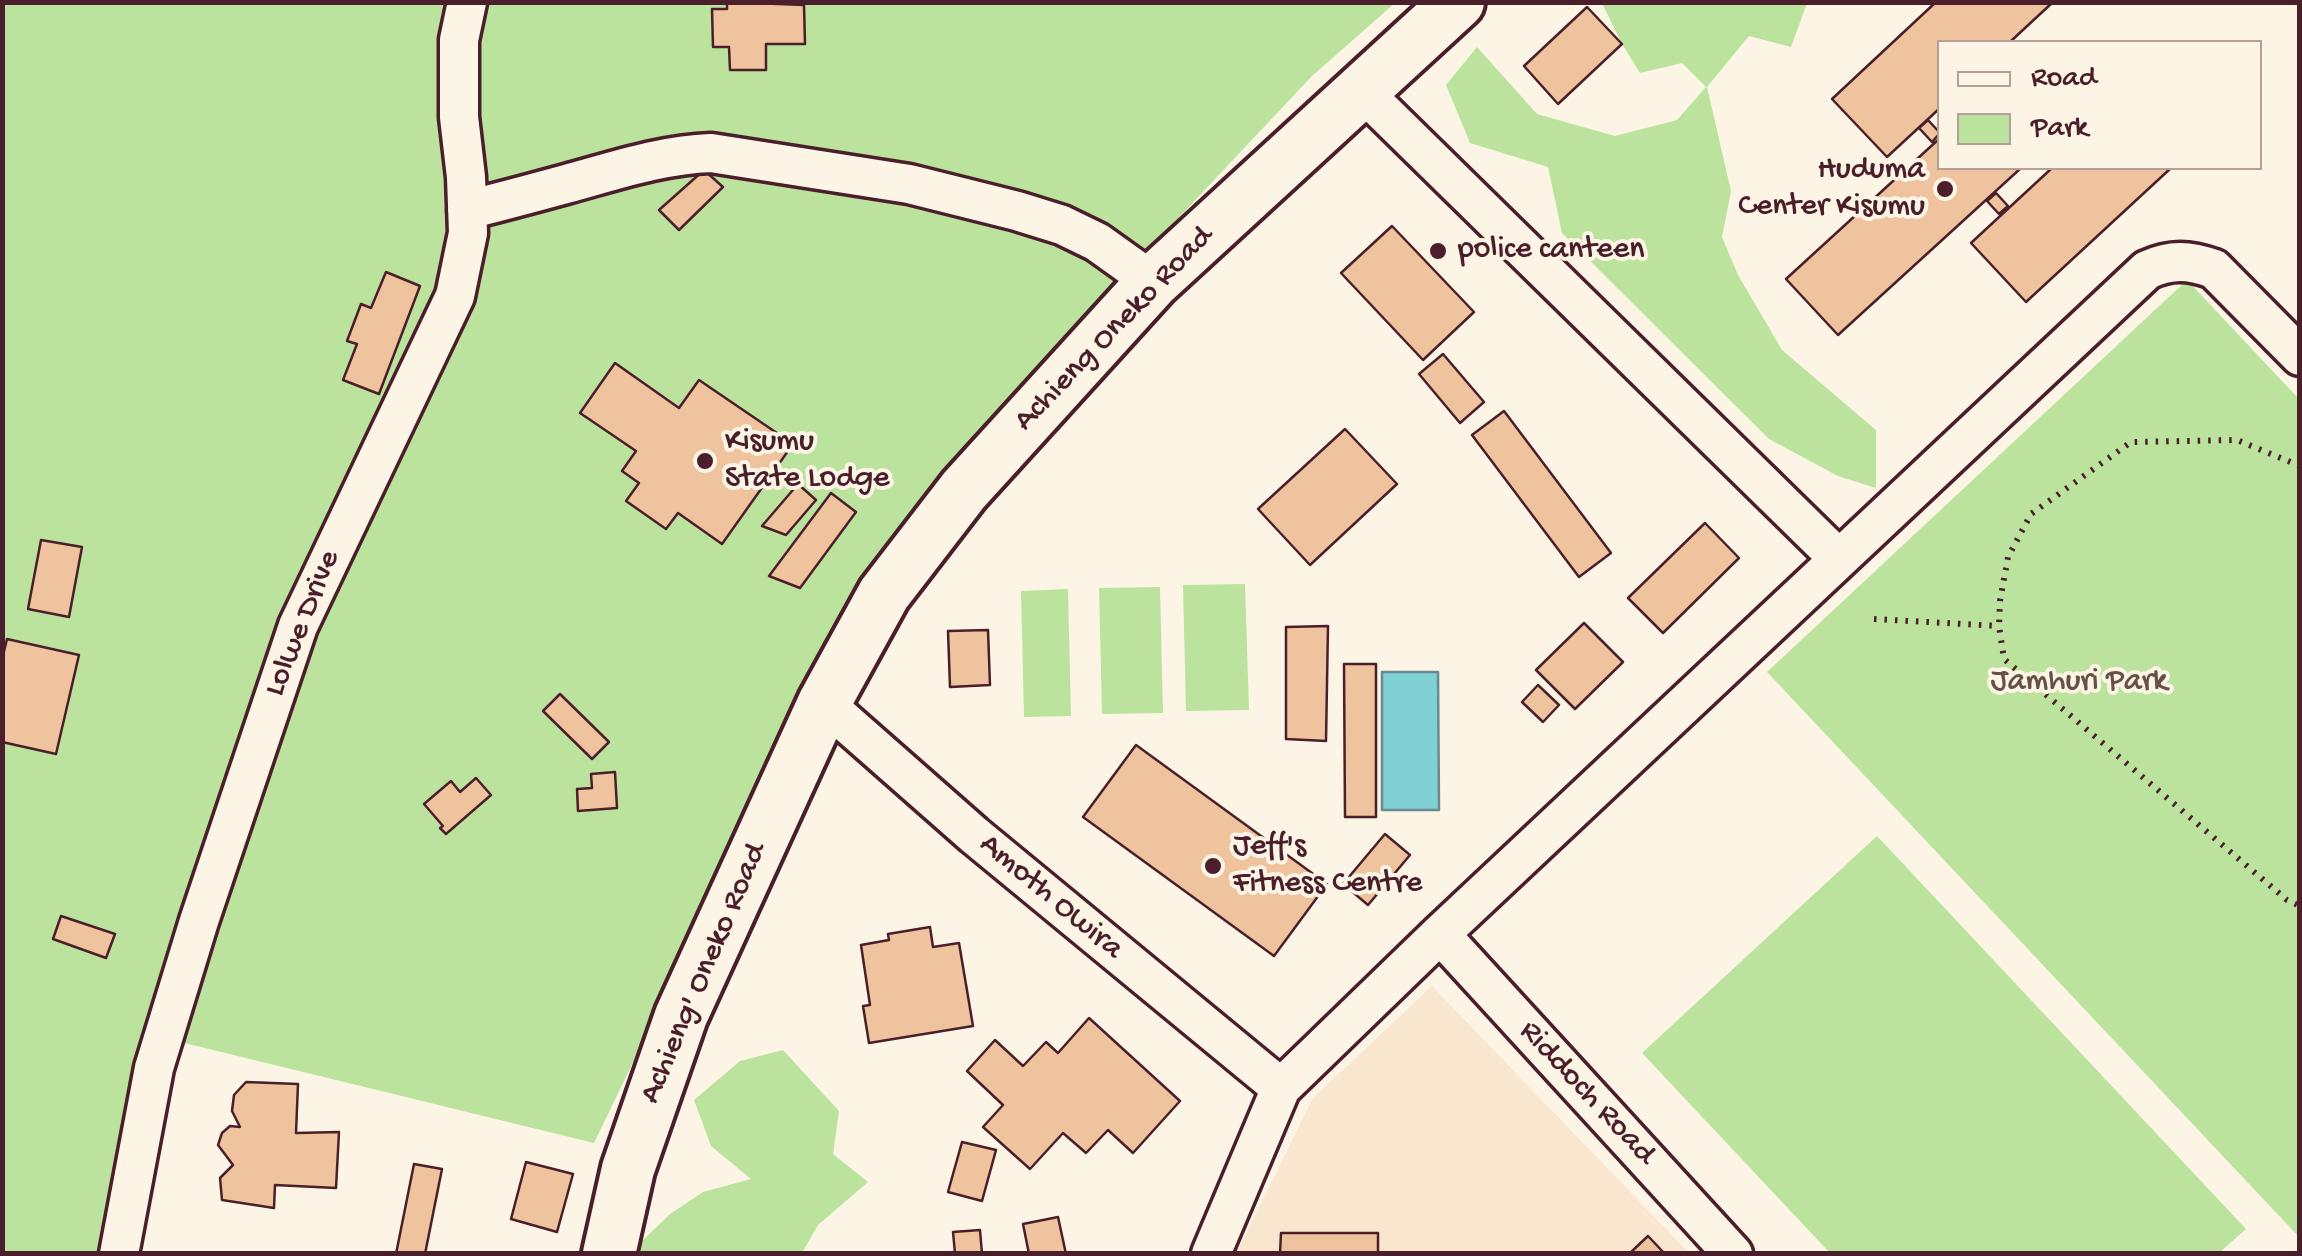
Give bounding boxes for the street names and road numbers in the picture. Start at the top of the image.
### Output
street label: Achieng Oneko Road [1007,219,1223,441]
street label: Lolwe Drive [257,545,351,703]
street label: Amoth Owira [970,827,1130,969]
street label: Achieng' Oneko Road [633,838,777,1110]
street label: Riddoch Road [1509,1014,1663,1174]

